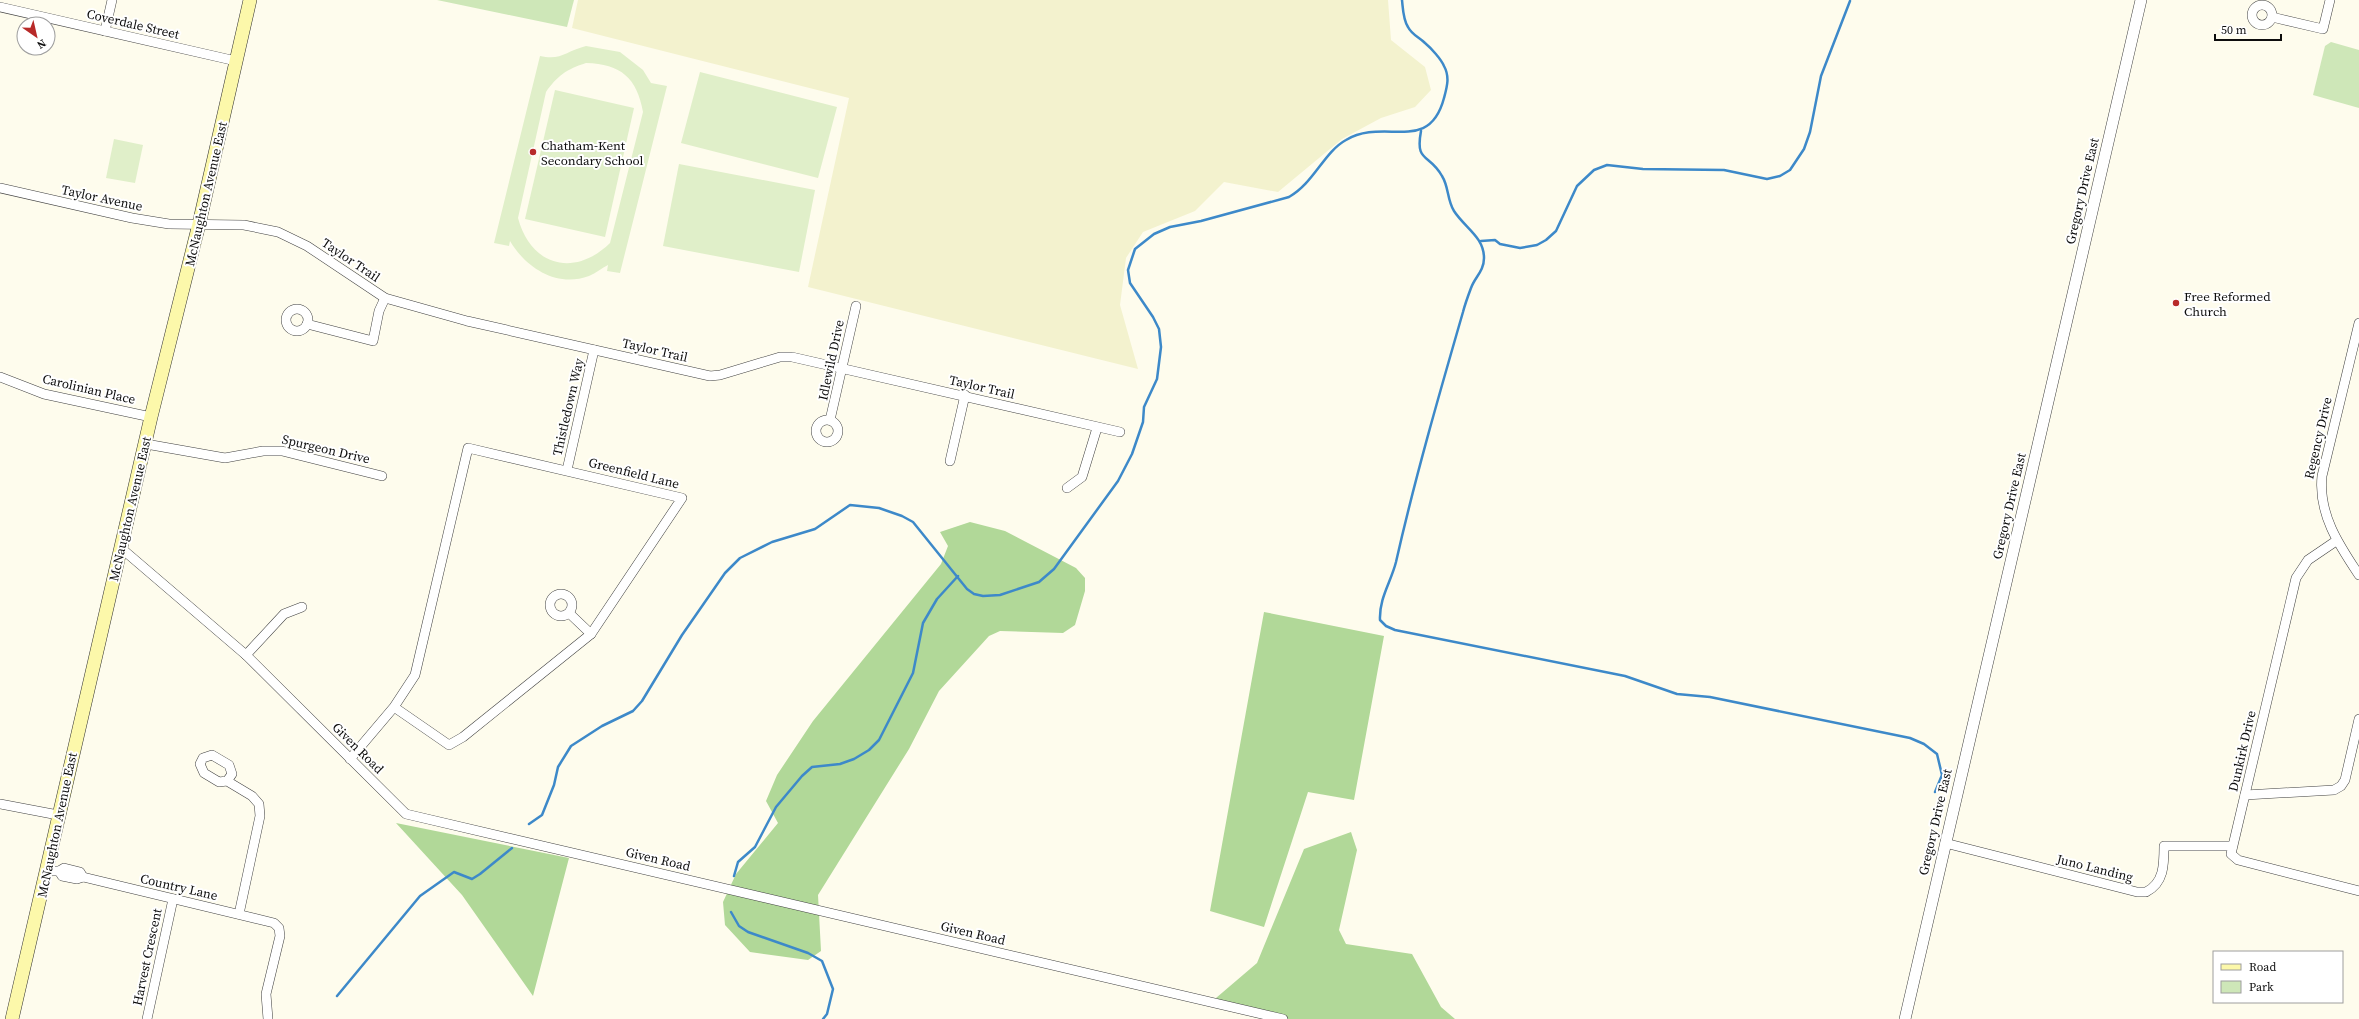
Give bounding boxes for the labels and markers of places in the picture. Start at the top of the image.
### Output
place label: Chatham-Kent Secondary School [541,137,644,169]
marker: Chatham-Kent Secondary School [528,147,538,157]
place label: Free Reformed Church [2184,288,2271,320]
marker: Free Reformed Church [2171,298,2181,308]

